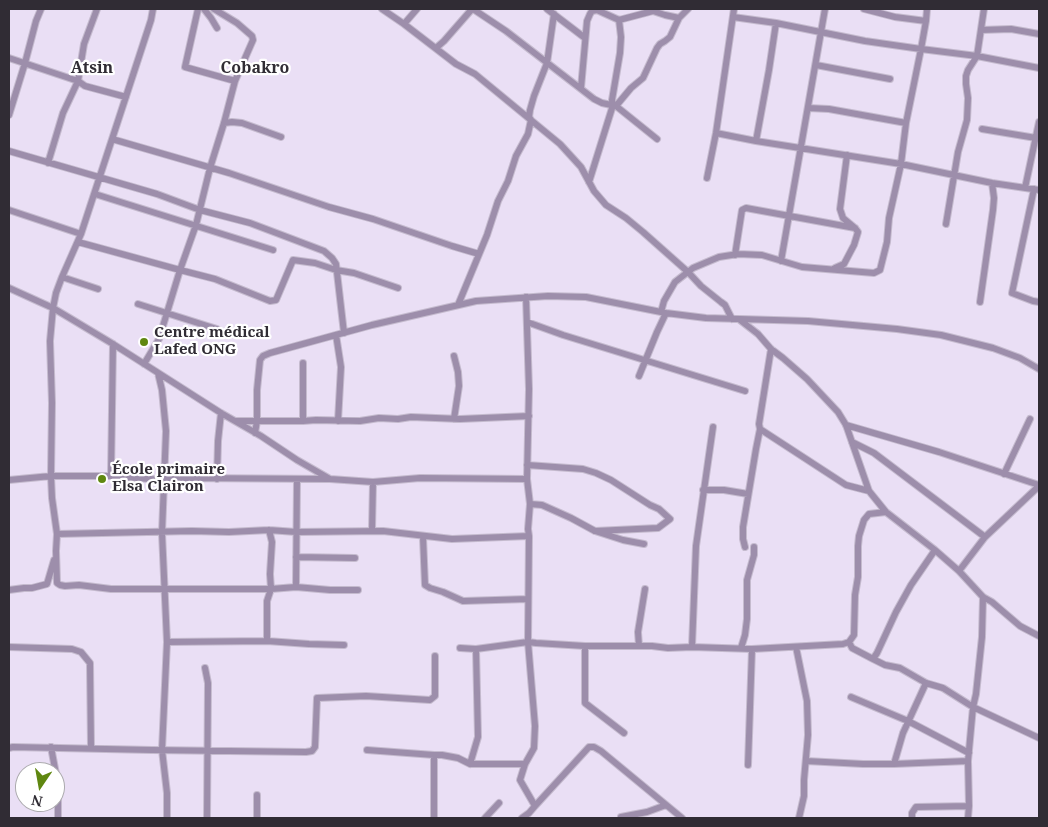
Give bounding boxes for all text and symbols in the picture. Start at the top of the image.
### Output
district label: Atsin [71,58,113,78]
district label: Cobakro [221,58,289,78]
place label: Centre médical Lafed ONG [154,324,270,359]
marker: Centre médical Lafed ONG [138,336,150,348]
place label: École primaire Elsa Clairon [112,461,225,496]
marker: École primaire Elsa Clairon [96,473,108,485]
north arrow [15,762,65,812]
text: N [30,791,44,812]

